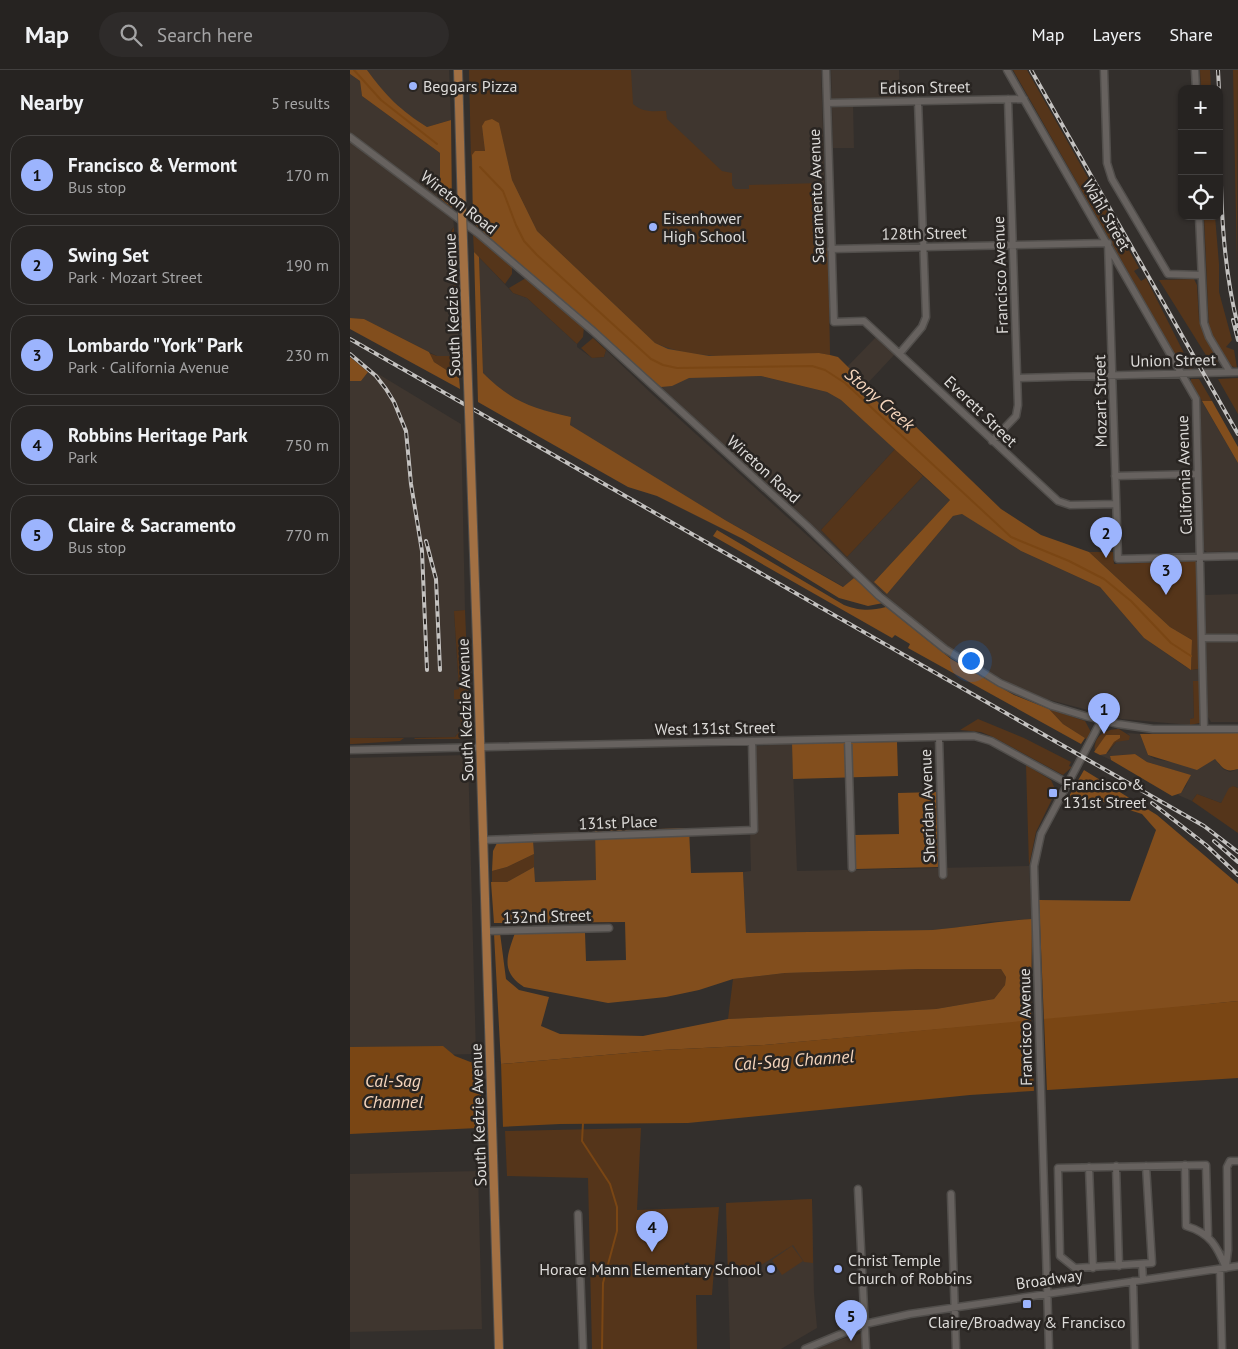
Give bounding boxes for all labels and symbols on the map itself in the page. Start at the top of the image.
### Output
place label: Beggars Pizza [423,76,517,96]
street label: Edison Street [879,76,971,98]
marker: Beggars Pizza [407,80,419,92]
street label: Sacramento Avenue [804,128,828,264]
street label: Wireton Road [417,166,501,238]
street label: Wahl Street [1079,176,1136,255]
place label: Eisenhower High School [663,208,746,246]
street label: Francisco Avenue [988,216,1012,334]
marker: Eisenhower High School [647,221,659,233]
street label: 128th Street [881,222,967,244]
street label: South Kedzie Avenue [440,233,464,377]
street label: Union Street [1130,349,1217,371]
street label: Mozart Street [1089,354,1111,447]
water label: Stony Creek [840,362,920,436]
street label: Everett Street [940,371,1022,451]
street label: California Avenue [1172,415,1196,535]
street label: Wireton Road [723,431,805,507]
pin: 2 [1090,517,1122,558]
pin: 3 [1150,554,1182,595]
street label: South Kedzie Avenue [453,638,477,782]
your location [958,648,984,674]
pin: 1 [1088,693,1120,734]
street label: West 131st Street [655,717,776,739]
street label: Sheridan Avenue [915,749,939,863]
place label: Francisco & 131st Street [1063,774,1147,812]
marker: Francisco & 131st Street [1047,787,1059,799]
street label: 131st Place [578,811,658,833]
street label: 132nd Street [502,904,592,928]
street label: Francisco Avenue [1014,968,1036,1086]
street label: South Kedzie Avenue [466,1043,490,1187]
water label: Cal-Sag Channel [733,1044,855,1076]
water label: Cal-Sag Channel [363,1069,423,1113]
pin: 4 [636,1211,668,1252]
place label: Christ Temple Church of Robbins [848,1250,973,1288]
place label: Horace Mann Elementary School [539,1259,761,1279]
marker: Horace Mann Elementary School [765,1263,777,1275]
marker: Christ Temple Church of Robbins [832,1263,844,1275]
street label: Broadway [1014,1264,1084,1294]
marker: Claire/Broadway & Francisco [1021,1298,1033,1310]
pin: 5 [835,1300,867,1341]
place label: Claire/Broadway & Francisco [928,1312,1126,1332]

